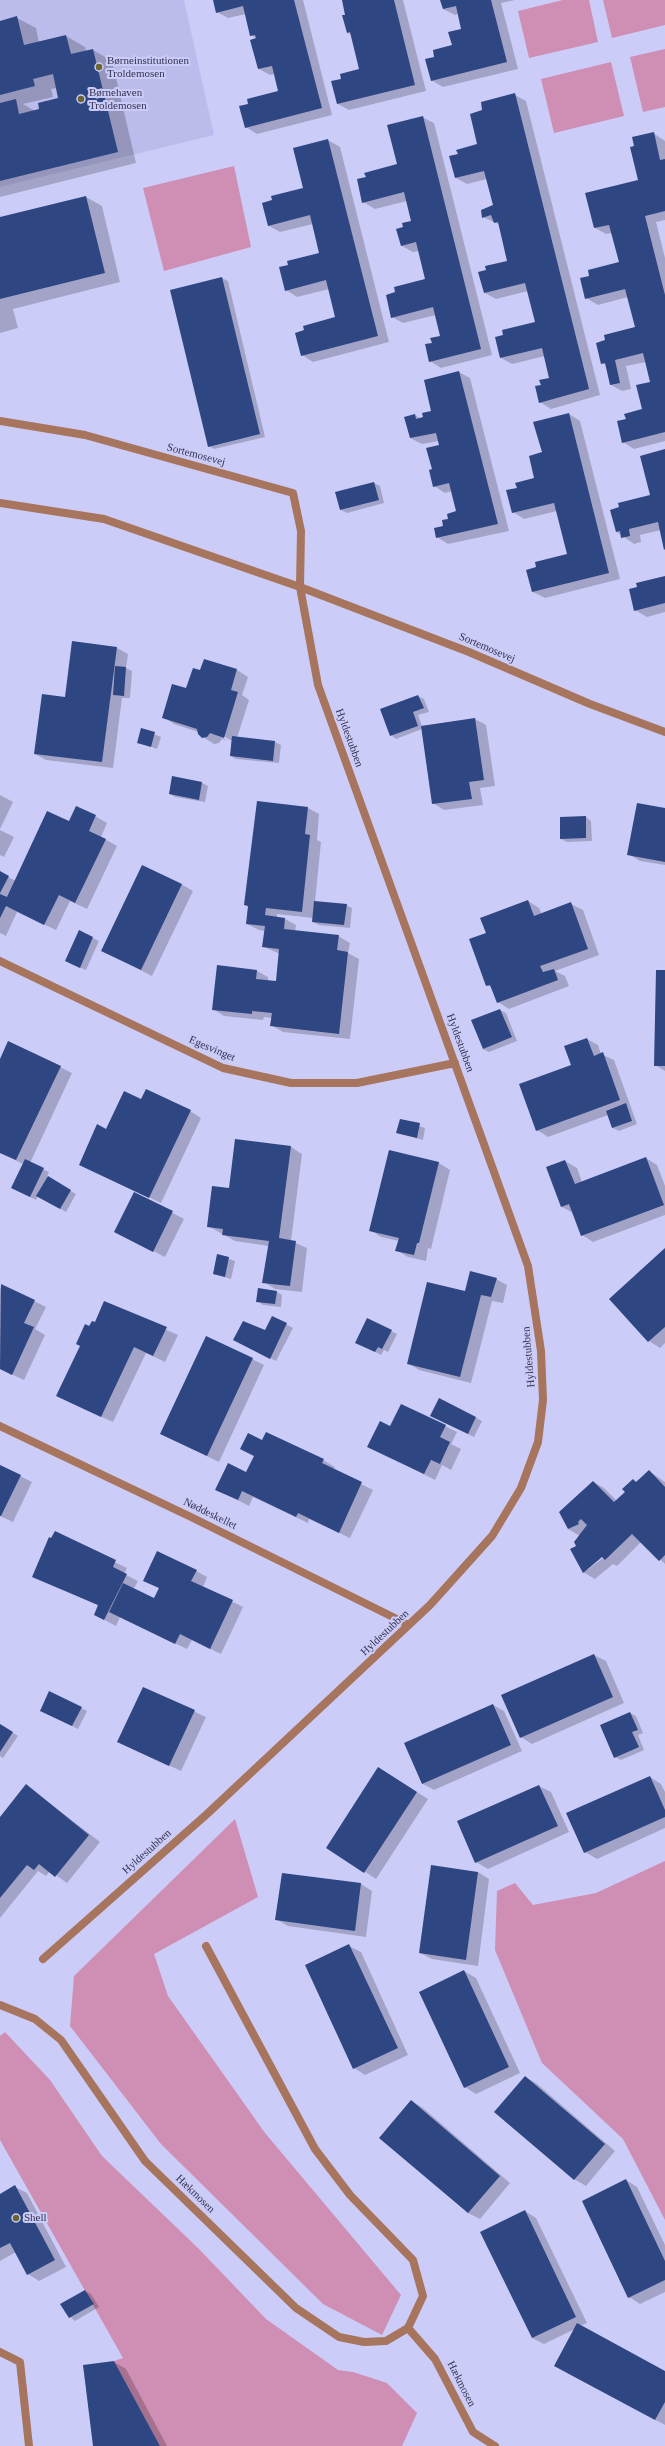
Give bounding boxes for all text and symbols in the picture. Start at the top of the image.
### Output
place label: Børneinstitutionen Troldemosen [107,54,189,80]
marker: Børneinstitutionen Troldemosen [94,62,104,72]
place label: Børnehaven Troldemosen [89,86,147,112]
marker: Børnehaven Troldemosen [76,94,86,104]
street label: Sortemosevej [165,441,227,469]
street label: Sortemosevej [457,630,517,666]
street label: Hyldestubben [332,707,366,769]
street label: Hyldestubben [443,1012,477,1074]
street label: Egesvinget [187,1033,237,1065]
street label: Hyldestubben [520,1326,538,1388]
street label: Nøddeskellet [181,1495,239,1533]
street label: Hyldestubben [358,1607,412,1659]
street label: Hyldestubben [120,1827,174,1877]
street label: Hækmosen [173,2172,217,2216]
place label: Shell [24,2211,47,2225]
marker: Shell [11,2213,21,2223]
street label: Hækmosen [444,2359,478,2409]

